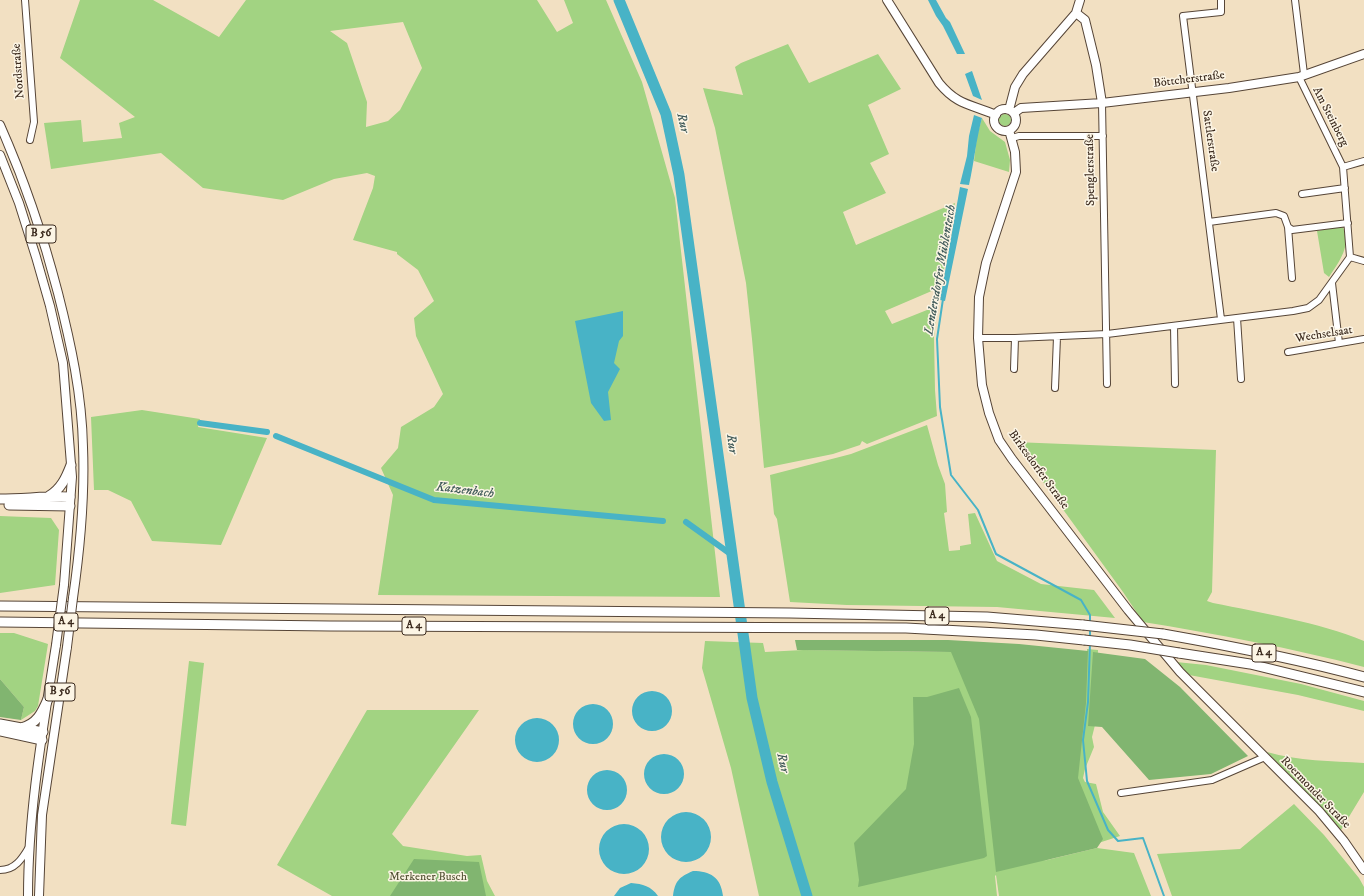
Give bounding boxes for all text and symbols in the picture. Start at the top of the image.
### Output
street label: Nordstraße [10,43,28,99]
street label: Böttcherstraße [1153,68,1225,92]
street label: Am Steinberg [1309,85,1351,149]
street label: Sattlerstraße [1199,109,1221,173]
water label: Rur [672,112,692,134]
street label: Spenglerstraße [1083,134,1099,206]
water label: Lendersdorfer Mühlenteich [922,204,960,336]
road number: B 56 [26,225,56,243]
street label: Wechselsaat [1294,323,1354,347]
street label: Birkesdorfer Straße [1005,428,1071,512]
water label: Rur [722,433,740,455]
water label: Katzenbach [435,480,495,502]
road number: A 4 [925,607,949,625]
road number: A 4 [54,613,78,631]
road number: A 4 [402,617,426,635]
road number: A 4 [1252,644,1276,662]
road number: B 56 [45,683,75,701]
water label: Rur [772,752,792,774]
street label: Roermonder Straße [1277,754,1353,832]
park label: Merkener Busch [389,871,467,885]

